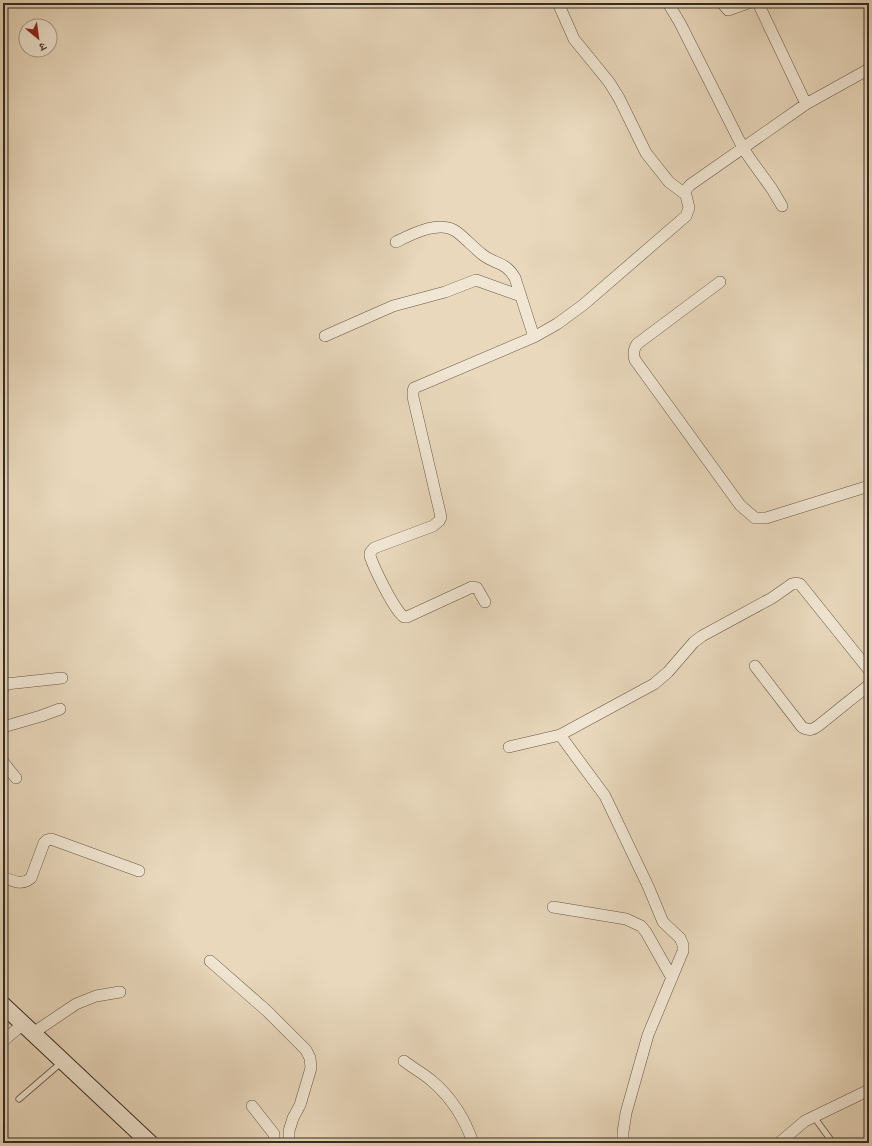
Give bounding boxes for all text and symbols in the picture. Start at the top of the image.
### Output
north arrow [18,18,58,58]
text: उ [36,39,49,54]

